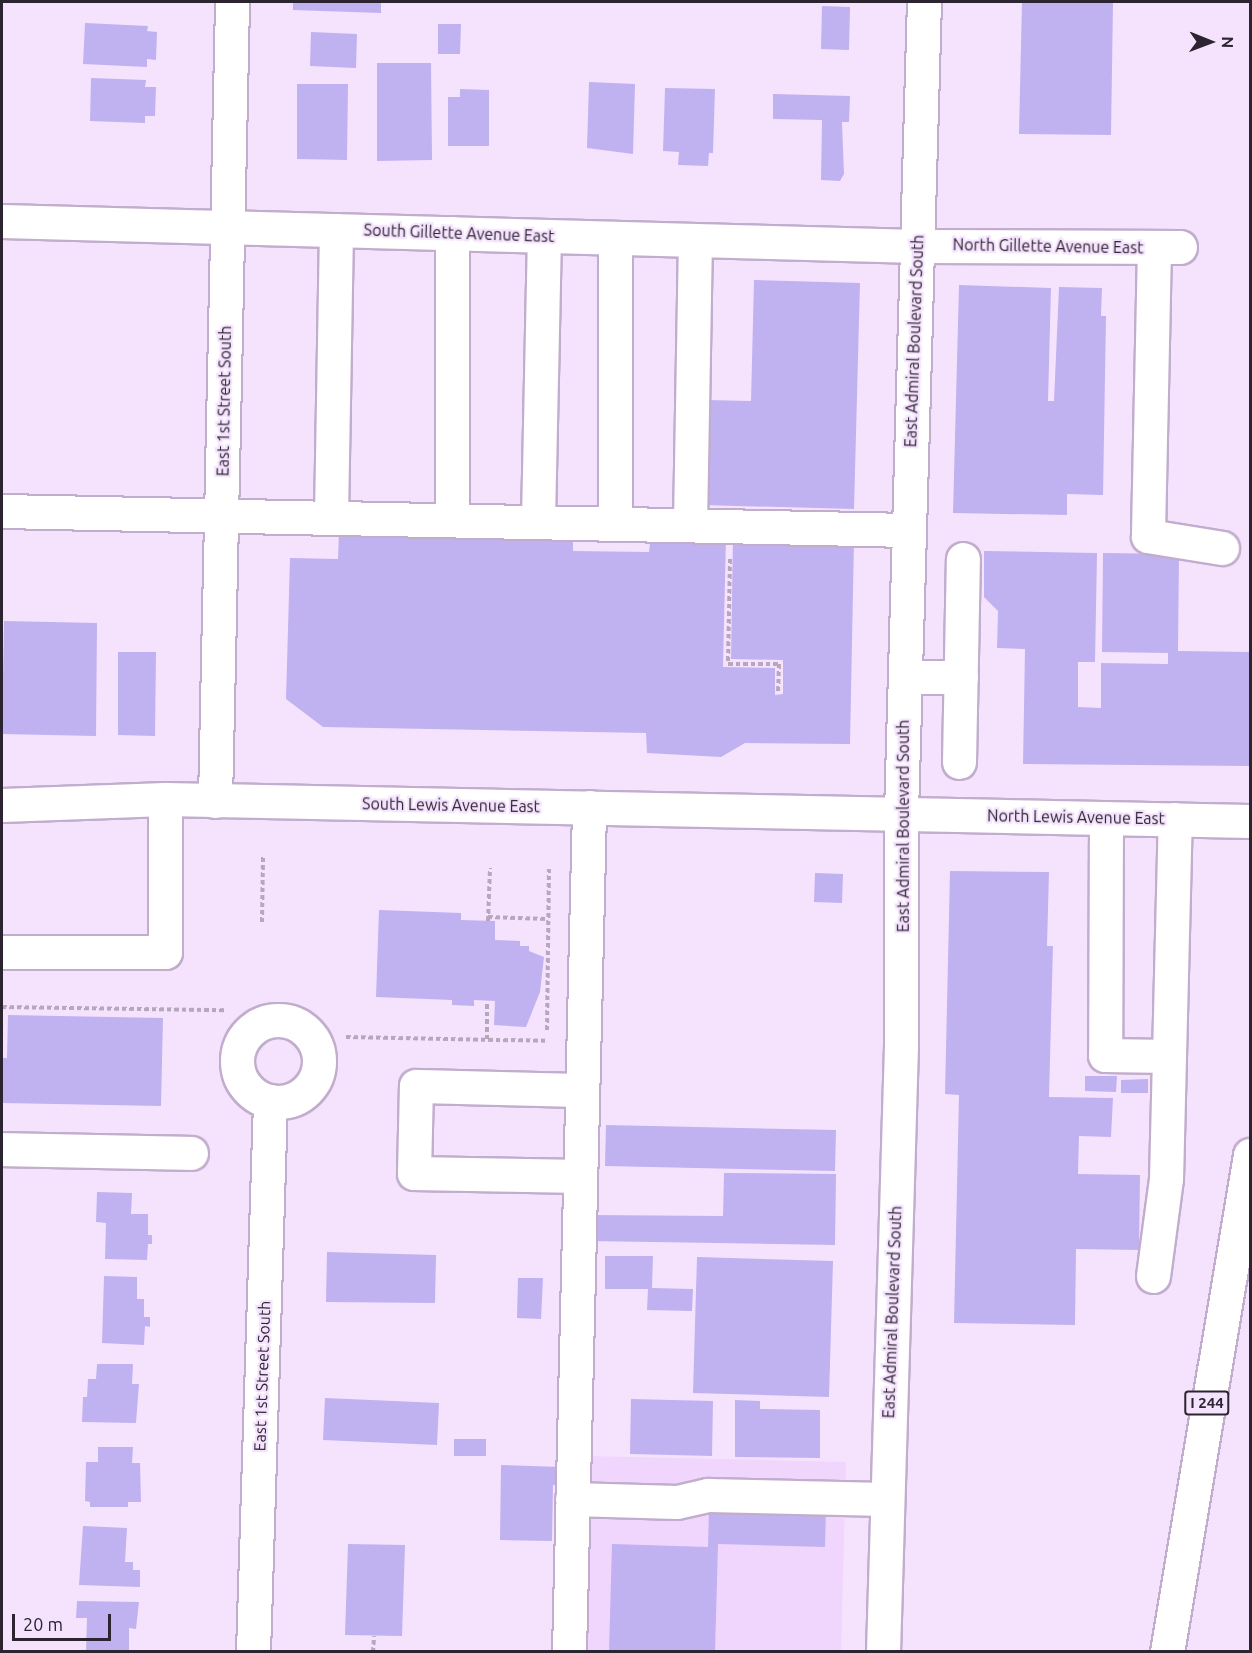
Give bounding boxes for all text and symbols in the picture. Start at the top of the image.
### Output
north arrow [1180,12,1240,72]
text: N [1219,36,1237,48]
street label: South Gillette Avenue East [363,220,555,246]
street label: East Admiral Boulevard South [901,234,927,448]
street label: North Gillette Avenue East [953,235,1143,257]
street label: East 1st Street South [213,326,235,476]
street label: East Admiral Boulevard South [893,720,913,932]
street label: South Lewis Avenue East [362,794,540,816]
street label: North Lewis Avenue East [987,806,1165,828]
street label: East Admiral Boulevard South [879,1205,905,1419]
street label: East 1st Street South [250,1300,274,1452]
road number: I 244 [1183,1391,1231,1415]
scale bar [15,1602,114,1640]
text: 20 m [23,1614,63,1634]

